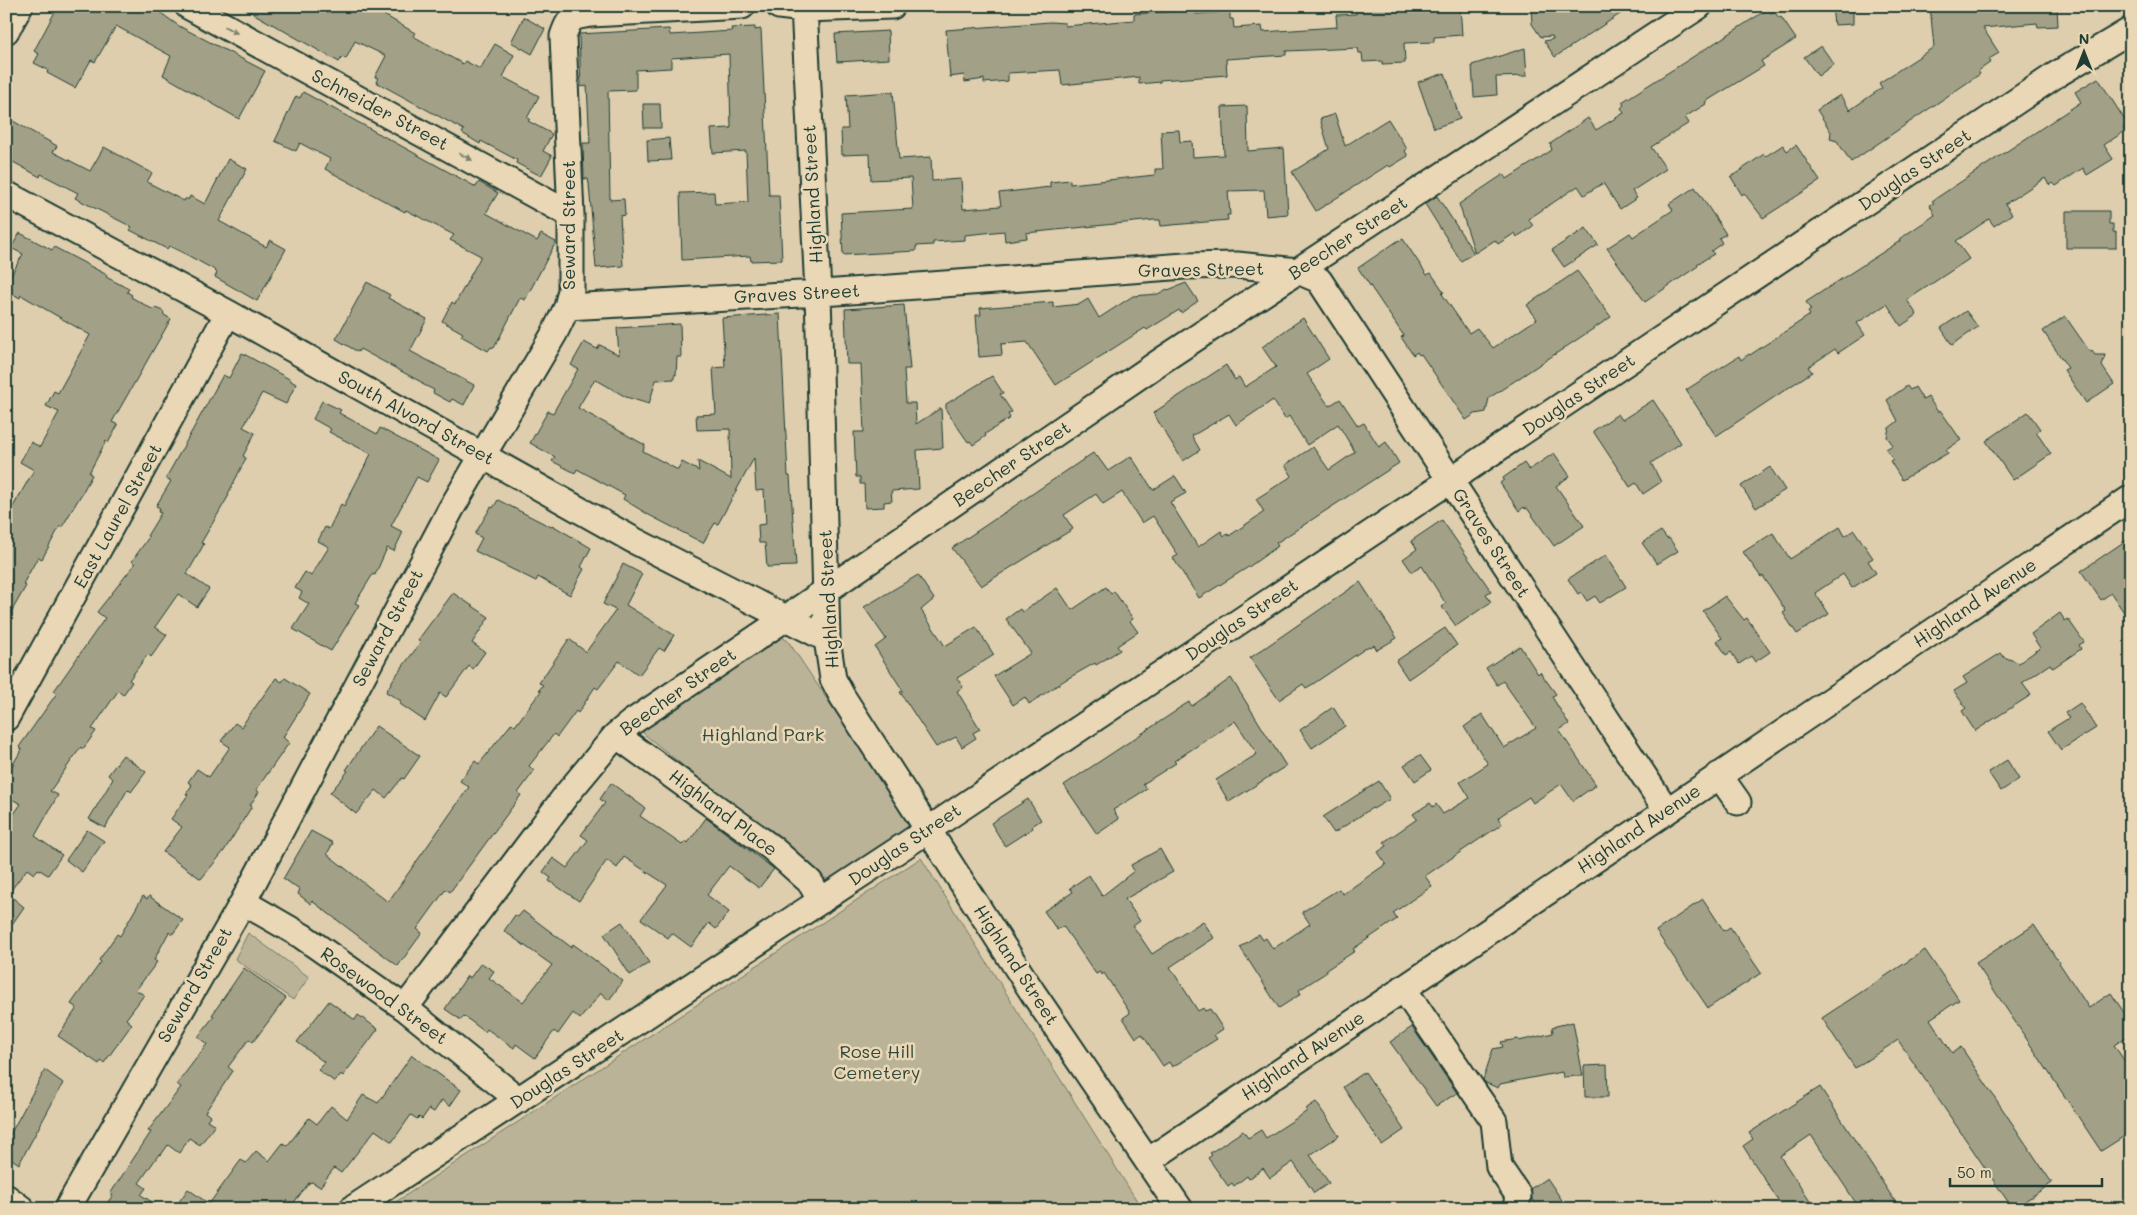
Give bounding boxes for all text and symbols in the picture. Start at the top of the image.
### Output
one-way arrow [224,25,238,34]
north arrow [2060,28,2110,78]
text: N [2079,29,2089,48]
street label: Schneider Street [308,63,453,155]
street label: Douglas Street [1853,123,1975,216]
street label: Highland Street [796,124,828,264]
one-way arrow [459,153,473,161]
street label: Seward Street [556,160,580,290]
street label: Beecher Street [1283,190,1412,285]
street label: Graves Street [1138,256,1264,282]
street label: Graves Street [733,278,861,308]
street label: Douglas Street [1517,348,1639,441]
street label: South Alvord Street [334,364,499,470]
street label: Beecher Street [948,415,1075,512]
street label: East Laurel Street [67,439,167,592]
street label: Graves Street [1447,483,1536,602]
street label: Highland Street [812,529,844,669]
street label: Highland Avenue [1908,552,2041,652]
street label: Seward Street [346,565,428,691]
street label: Douglas Street [1180,573,1302,666]
street label: Beecher Street [614,642,741,740]
park label: Highland Park [702,722,824,746]
street label: Highland Place [664,763,783,861]
street label: Highland Avenue [1572,778,1705,878]
street label: Douglas Street [843,798,965,891]
street label: Highland Street [969,900,1065,1029]
street label: Seward Street [151,922,237,1047]
street label: Rosewood Street [316,941,453,1050]
street label: Highland Avenue [1236,1005,1369,1105]
street label: Douglas Street [505,1022,628,1114]
park label: Rose Hill Cemetery [834,1039,920,1084]
scale bar [1950,1155,2102,1187]
text: 50 m [1957,1162,1992,1182]

